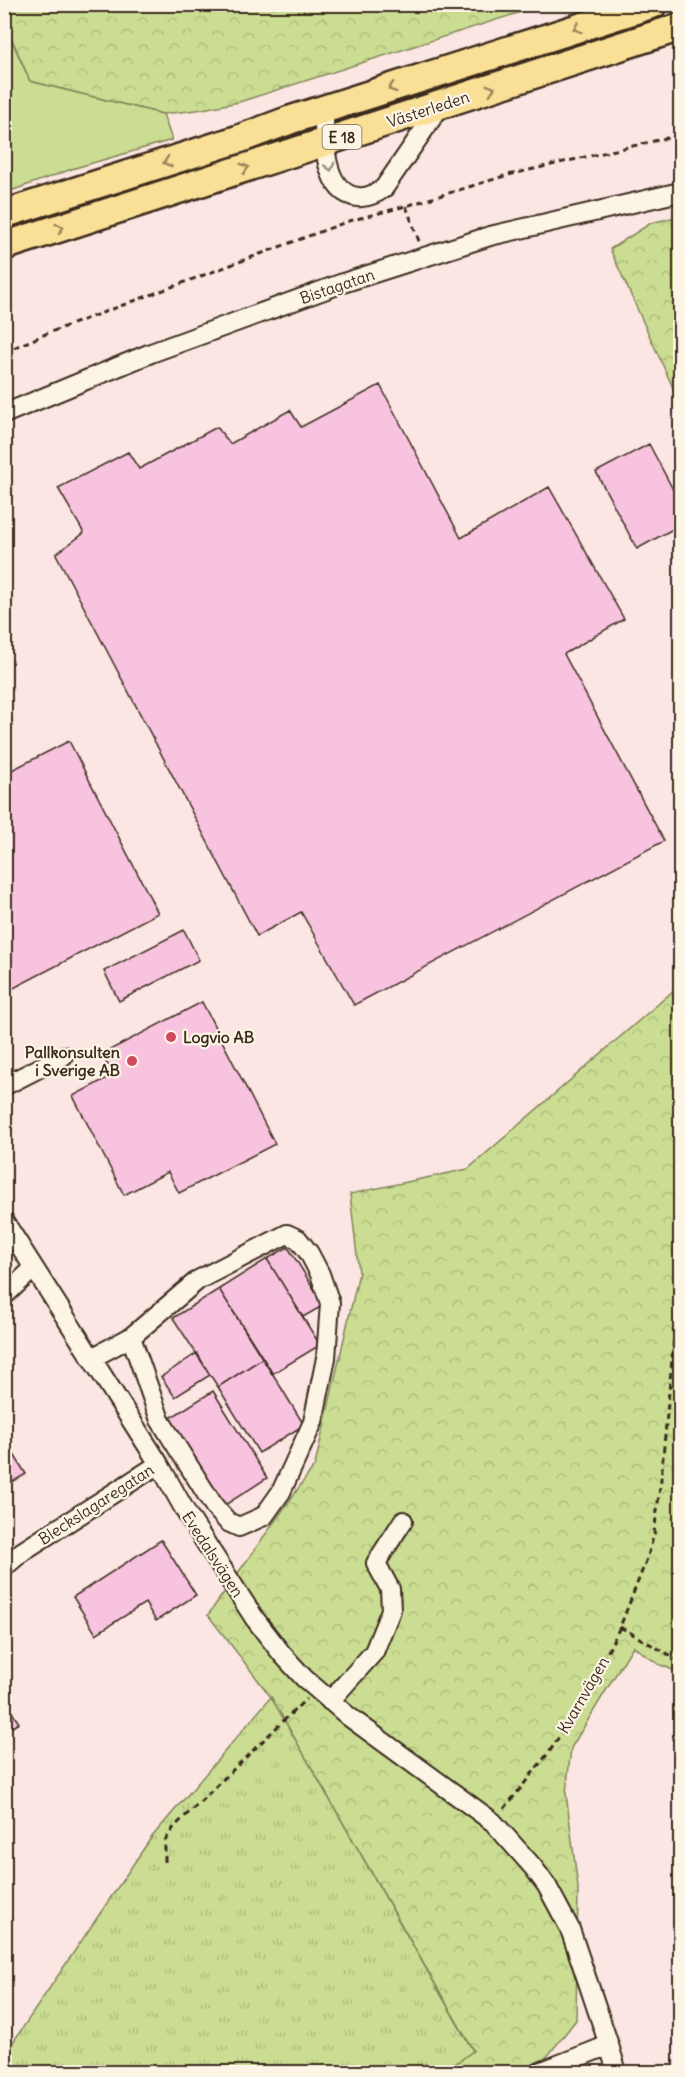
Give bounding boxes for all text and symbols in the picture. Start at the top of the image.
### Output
one-way arrow [572,21,583,33]
one-way arrow [387,81,398,93]
one-way arrow [485,84,496,96]
street label: Västerleden [384,86,472,132]
road number: E 18 [322,125,362,149]
one-way arrow [162,154,173,167]
one-way arrow [323,161,335,172]
one-way arrow [239,162,250,175]
one-way arrow [54,223,65,235]
street label: Bistagatan [297,264,377,308]
place label: Logvio AB [183,1027,255,1048]
marker: Logvio AB [164,1030,178,1044]
place label: Pallkonsulten i Sverige AB [25,1042,121,1081]
marker: Pallkonsulten i Sverige AB [125,1054,139,1068]
street label: Bleckslagaregatan [35,1459,157,1549]
street label: Evedalsvägen [178,1507,248,1601]
street label: Kvarnvägen [553,1653,613,1737]

